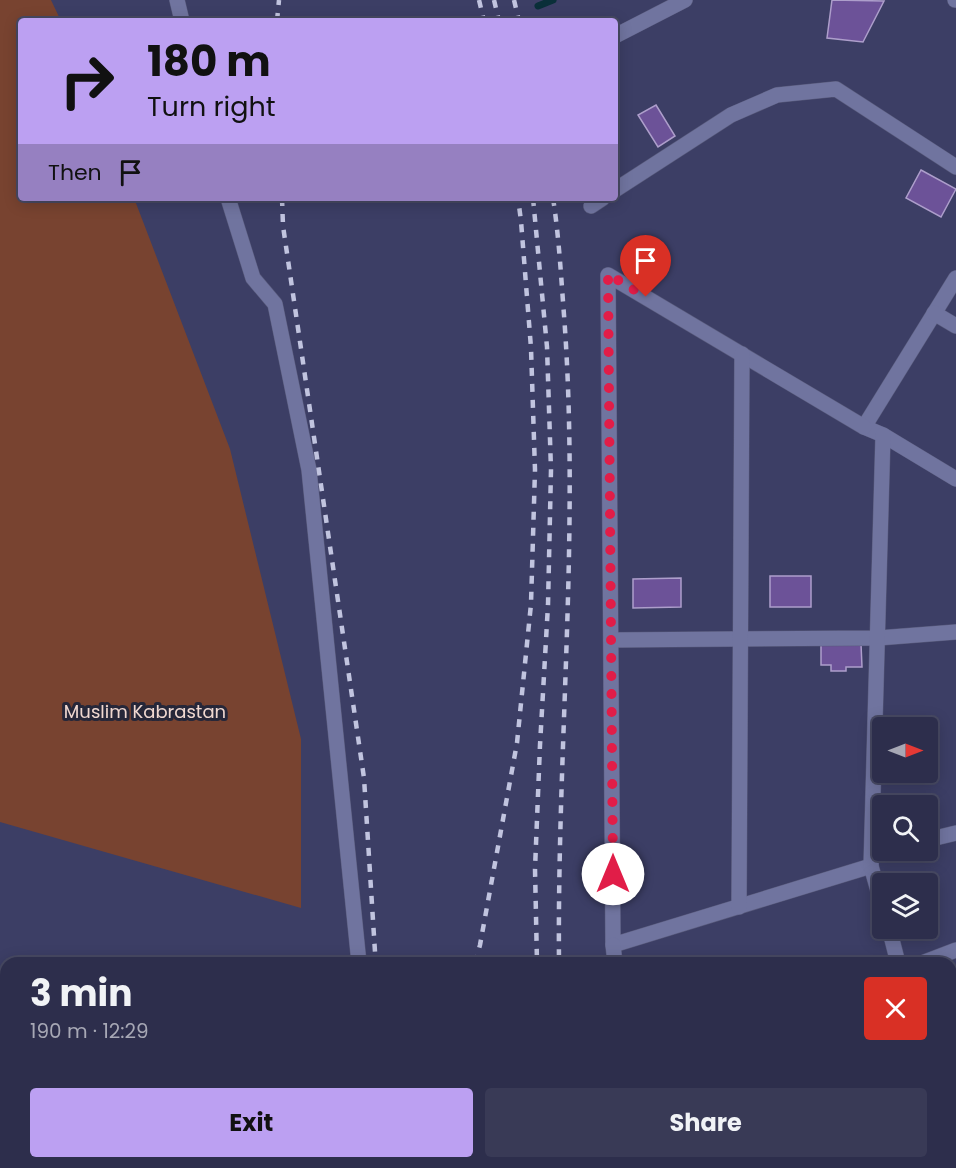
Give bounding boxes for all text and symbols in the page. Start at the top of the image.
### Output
text: 180 m [147,32,271,91]
icon: right [48,42,126,120]
text: Turn right [147,88,276,125]
icon: arrive [114,156,147,189]
text: Then [48,157,102,188]
pin [620,235,671,297]
icon: arrive [629,244,662,277]
park label: Muslim Kabrastan [64,699,226,724]
north arrow [872,717,938,783]
map controls [872,717,938,939]
button: search [872,795,938,861]
position arrow [581,842,645,906]
button: layers [872,873,938,939]
text: 3 min [30,968,132,1019]
button: close [864,977,927,1040]
text: 190 m · 12:29 [30,1017,149,1045]
button: Exit [30,1088,473,1157]
button: Share [485,1088,927,1157]

